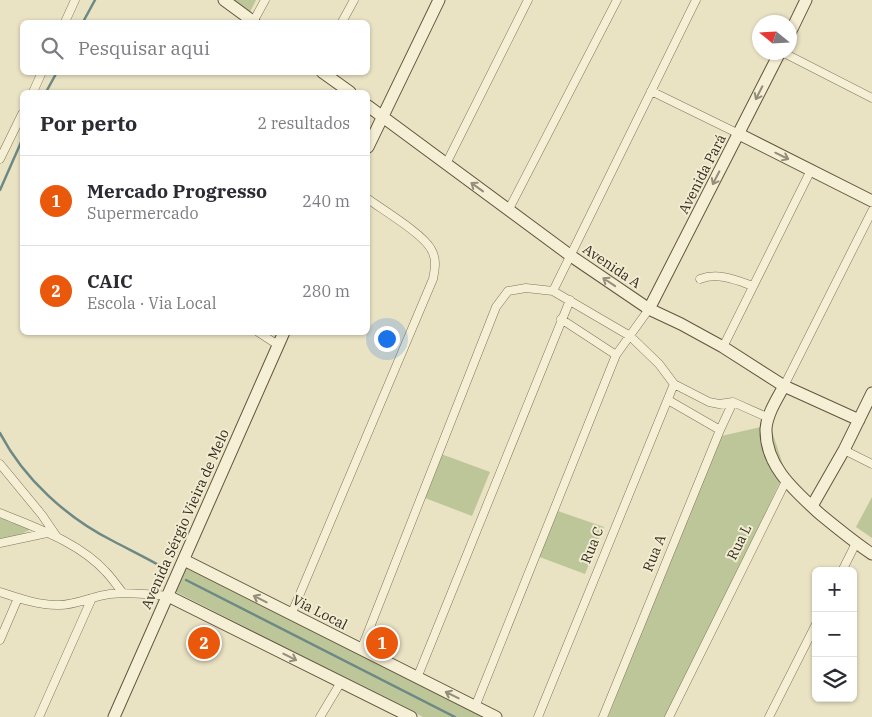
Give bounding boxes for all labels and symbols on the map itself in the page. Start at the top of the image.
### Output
north arrow [752,15,797,60]
one-way arrow [754,86,764,101]
street label: Avenida Pará [674,131,730,217]
one-way arrow [774,152,789,161]
one-way arrow [711,170,720,185]
one-way arrow [470,182,484,192]
street label: Avenida A [579,240,645,292]
one-way arrow [602,277,616,287]
your location [374,326,400,352]
street label: Avenida Sérgio Vieira de Melo [137,426,233,612]
street label: Rua L [723,521,755,563]
street label: Rua C [577,524,607,566]
street label: Rua A [638,531,670,574]
street label: Via Local [289,590,351,634]
one-way arrow [253,594,268,603]
pin: 2 [188,624,220,662]
pin: 1 [366,624,398,662]
one-way arrow [282,653,297,662]
one-way arrow [445,690,460,700]

